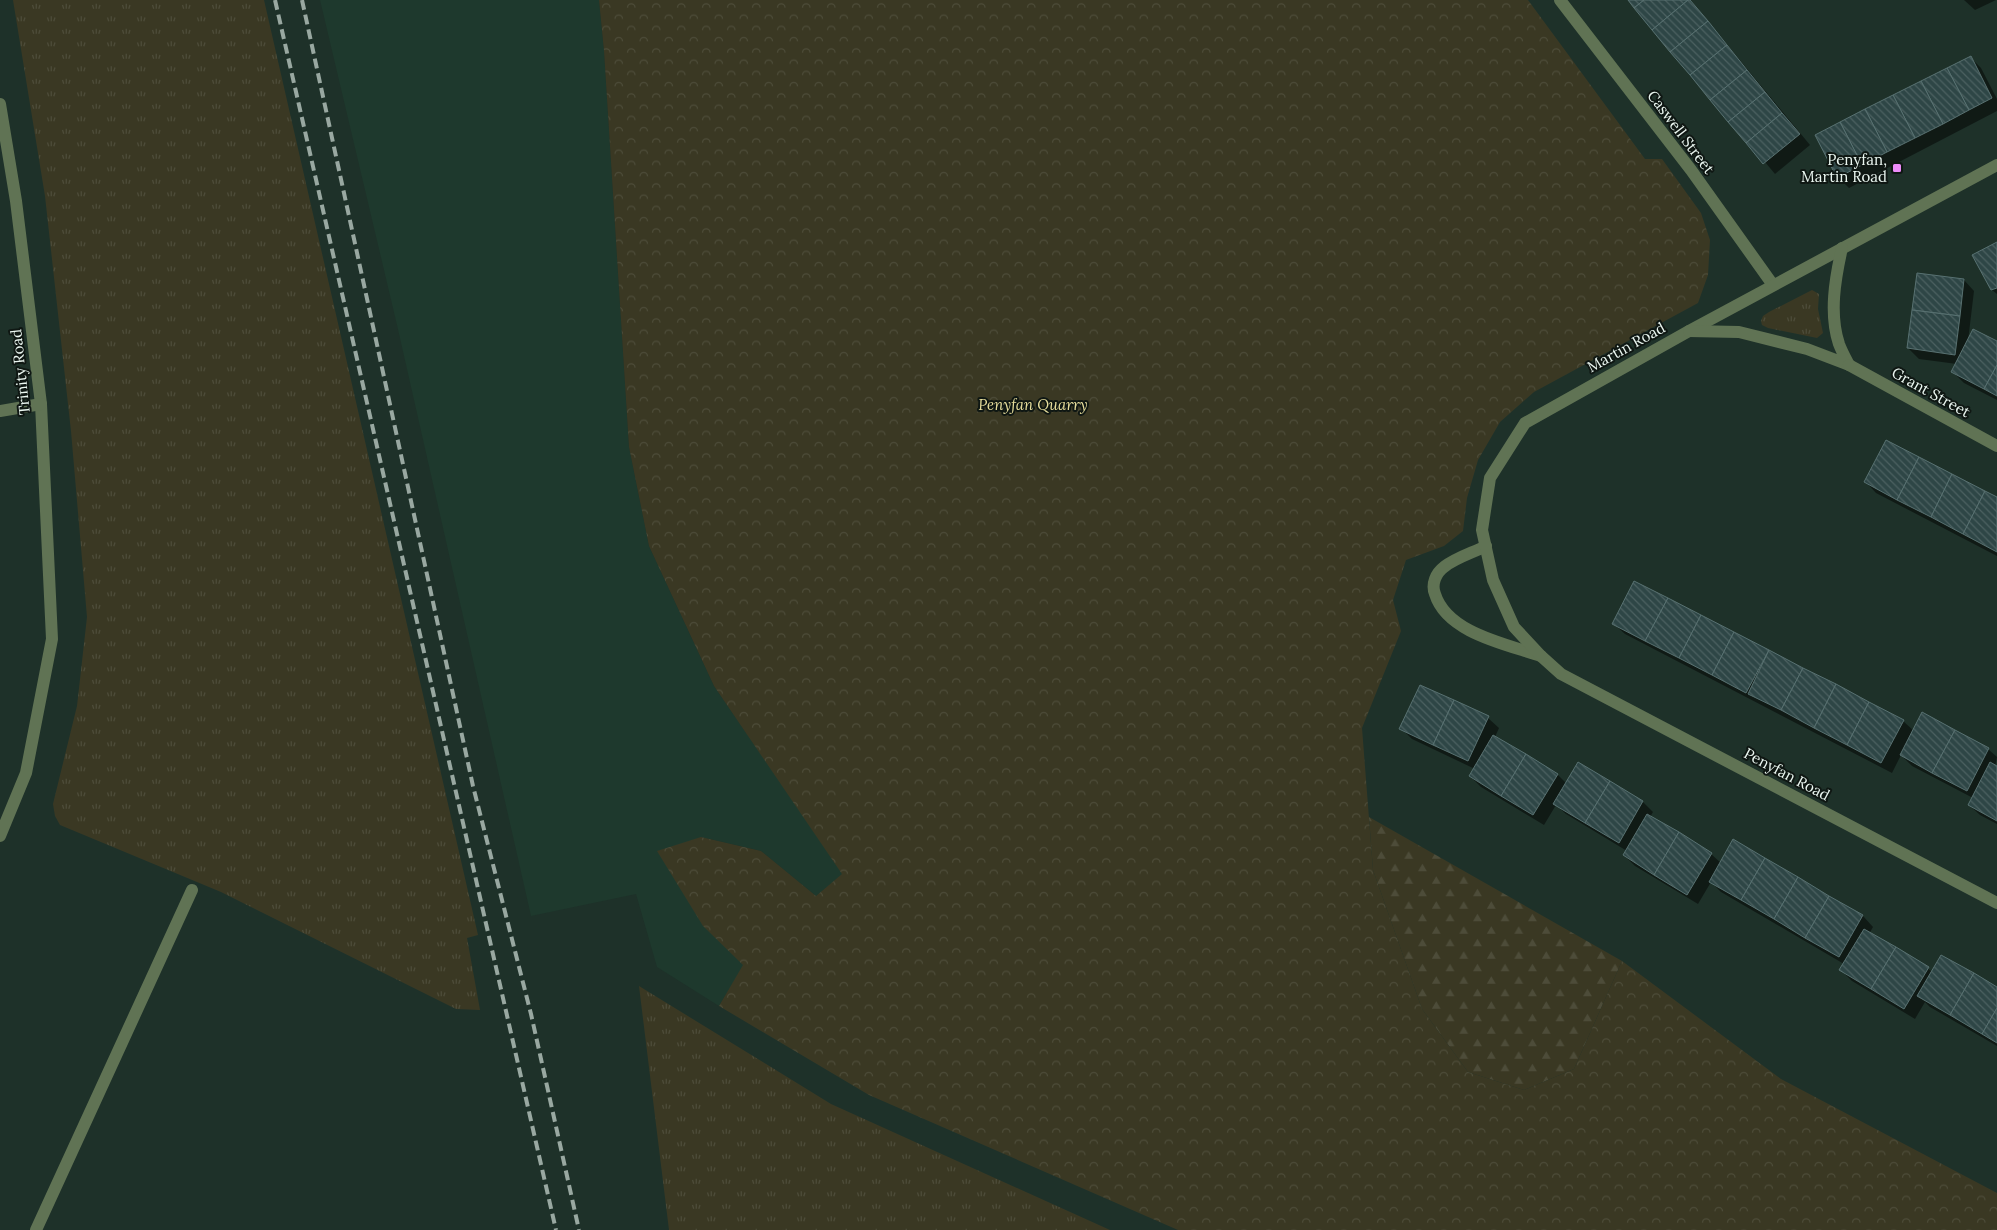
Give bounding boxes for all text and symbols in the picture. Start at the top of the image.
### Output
street label: Caswell Street [1643,86,1719,178]
place label: Penyfan, Martin Road [1801,150,1887,186]
marker: Penyfan, Martin Road [1891,162,1903,174]
street label: Martin Road [1584,318,1668,376]
street label: Trinity Road [6,328,34,416]
street label: Grant Street [1888,363,1974,421]
park label: Penyfan Quarry [978,395,1088,414]
street label: Penyfan Road [1741,743,1833,805]

